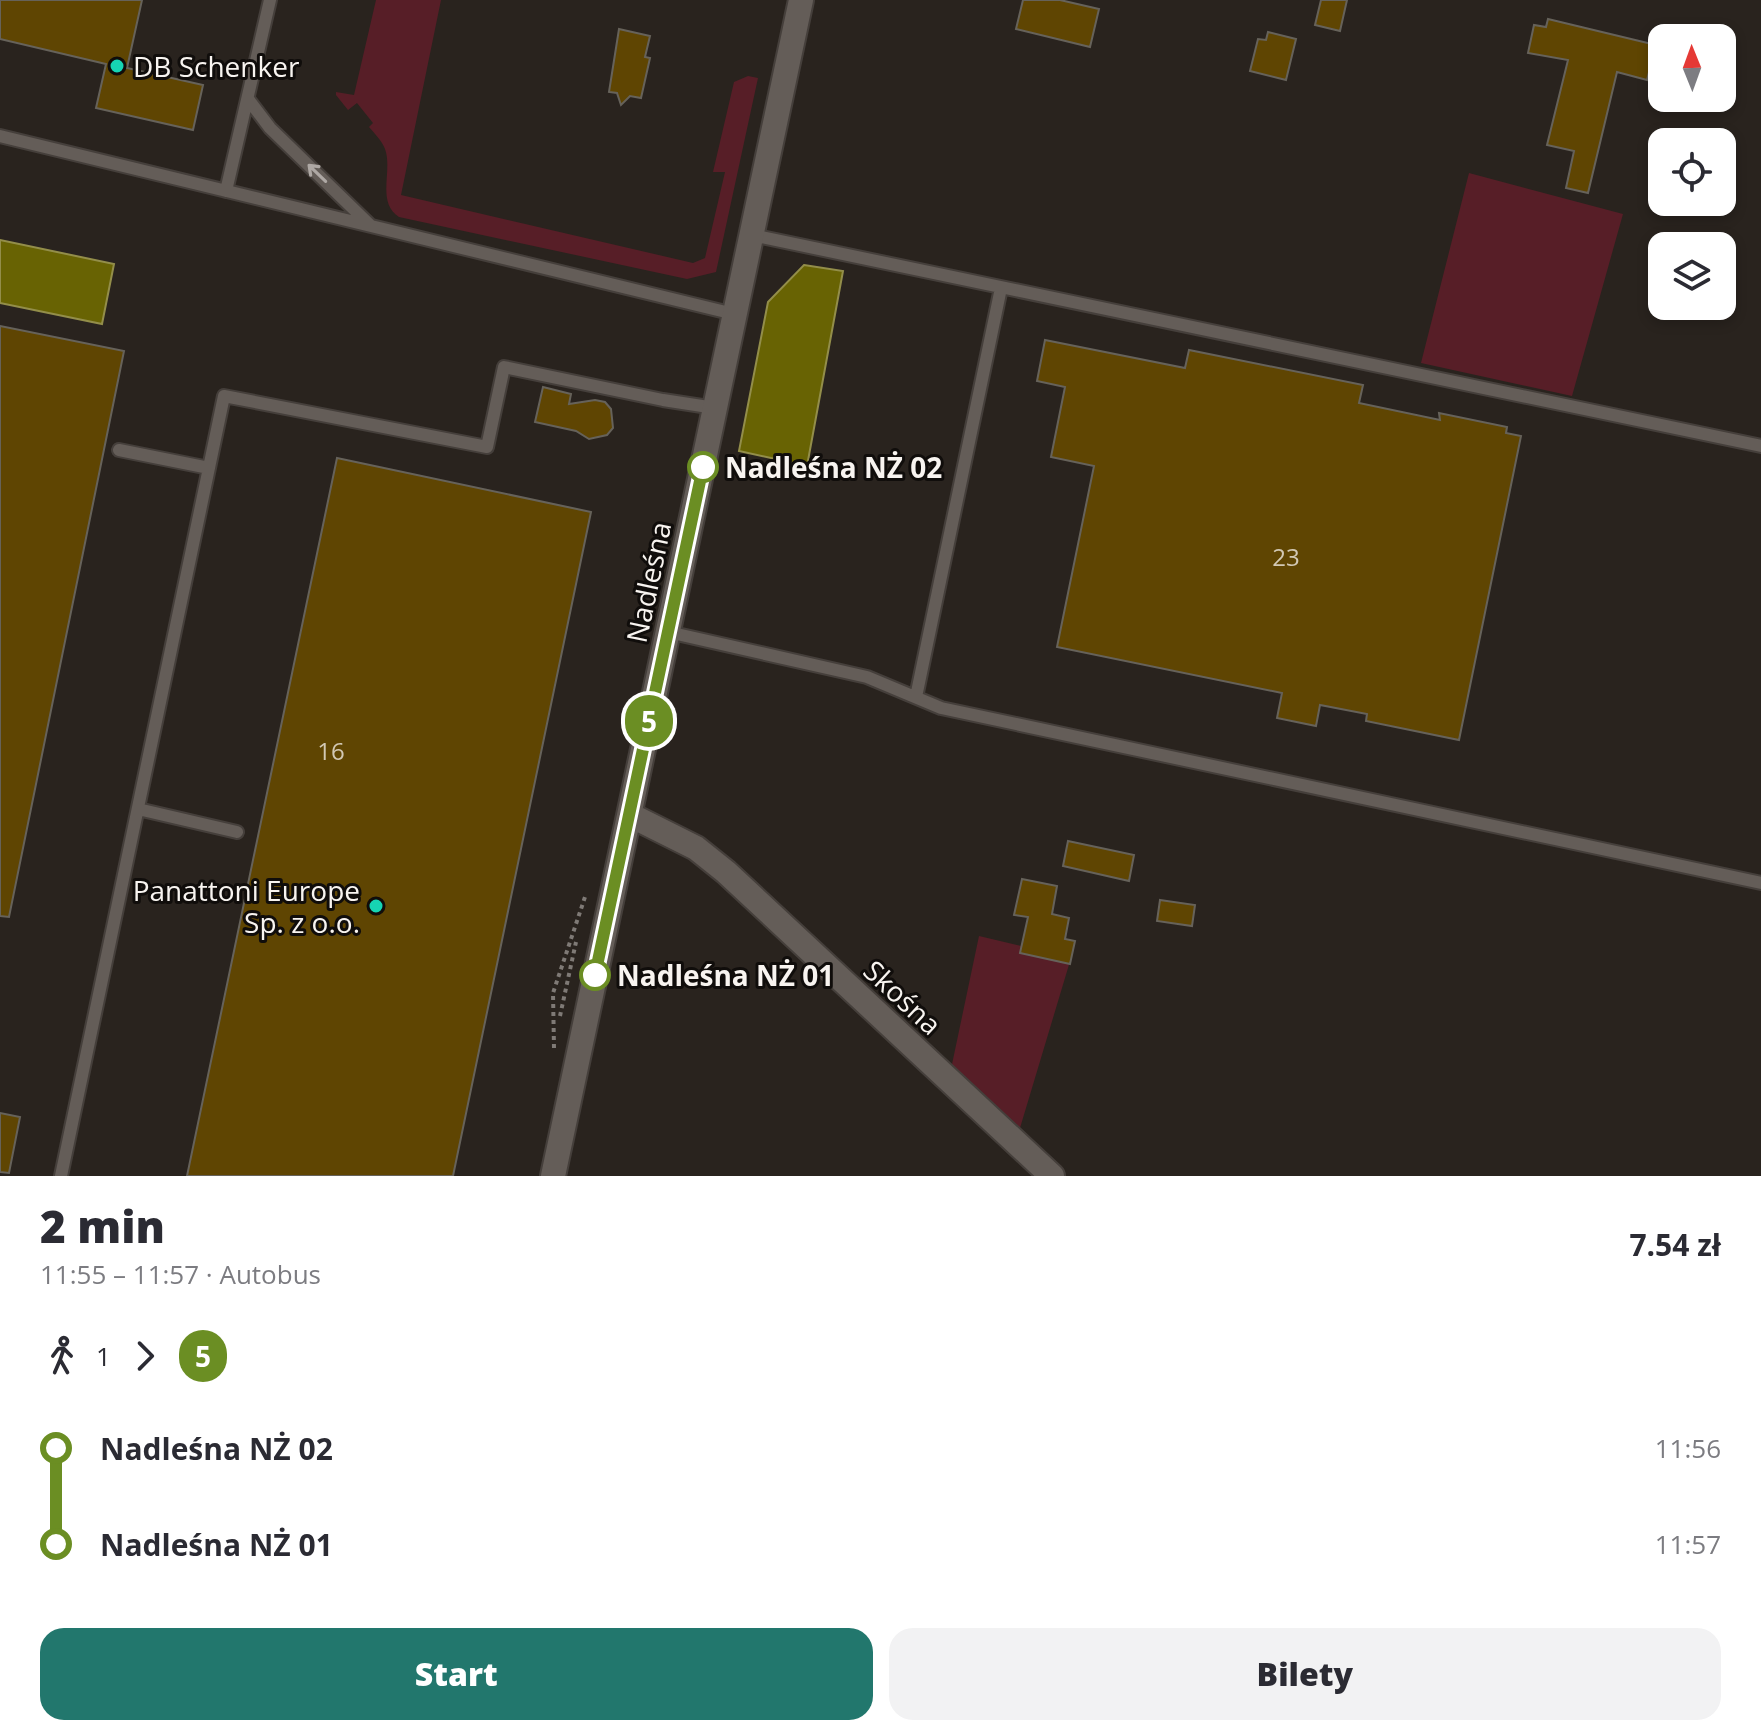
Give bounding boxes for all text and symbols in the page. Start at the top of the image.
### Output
north arrow [1648,24,1736,112]
map controls [1648,24,1736,320]
place label: DB Schenker [133,47,300,85]
marker: DB Schenker [108,57,126,75]
button: locate [1648,128,1736,216]
one-way arrow [307,164,327,182]
button: layers [1648,232,1736,320]
place label: Nadleśna NŻ 02 [725,448,942,486]
marker: Nadleśna NŻ 02 [688,452,718,482]
street label: Nadleśna [617,518,679,646]
house number: 23 [1272,540,1300,573]
line badge: 5 [623,695,675,747]
text: 5 [641,702,657,740]
house number: 16 [317,734,345,767]
place label: Panattoni Europe Sp. z o.o. [133,871,360,941]
marker: Panattoni Europe Sp. z o.o. [367,897,385,915]
street label: Skośna [856,951,950,1043]
place label: Nadleśna NŻ 01 [617,956,834,994]
marker: Nadleśna NŻ 01 [580,960,610,990]
text: 2 min [40,1196,165,1256]
text: 7.54 zł [1629,1224,1721,1265]
text: 11:55 – 11:57 · Autobus [40,1256,321,1292]
icon: walk [40,1334,84,1378]
icon: forward [123,1334,167,1378]
text: 5 [195,1337,211,1375]
text: 1 [96,1338,111,1374]
text: Nadleśna NŻ 02 [100,1428,333,1469]
text: 11:56 [1655,1430,1721,1466]
text: Nadleśna NŻ 01 [100,1524,333,1565]
text: 11:57 [1655,1526,1721,1562]
button: Start [40,1628,873,1720]
button: Bilety [889,1628,1721,1720]

